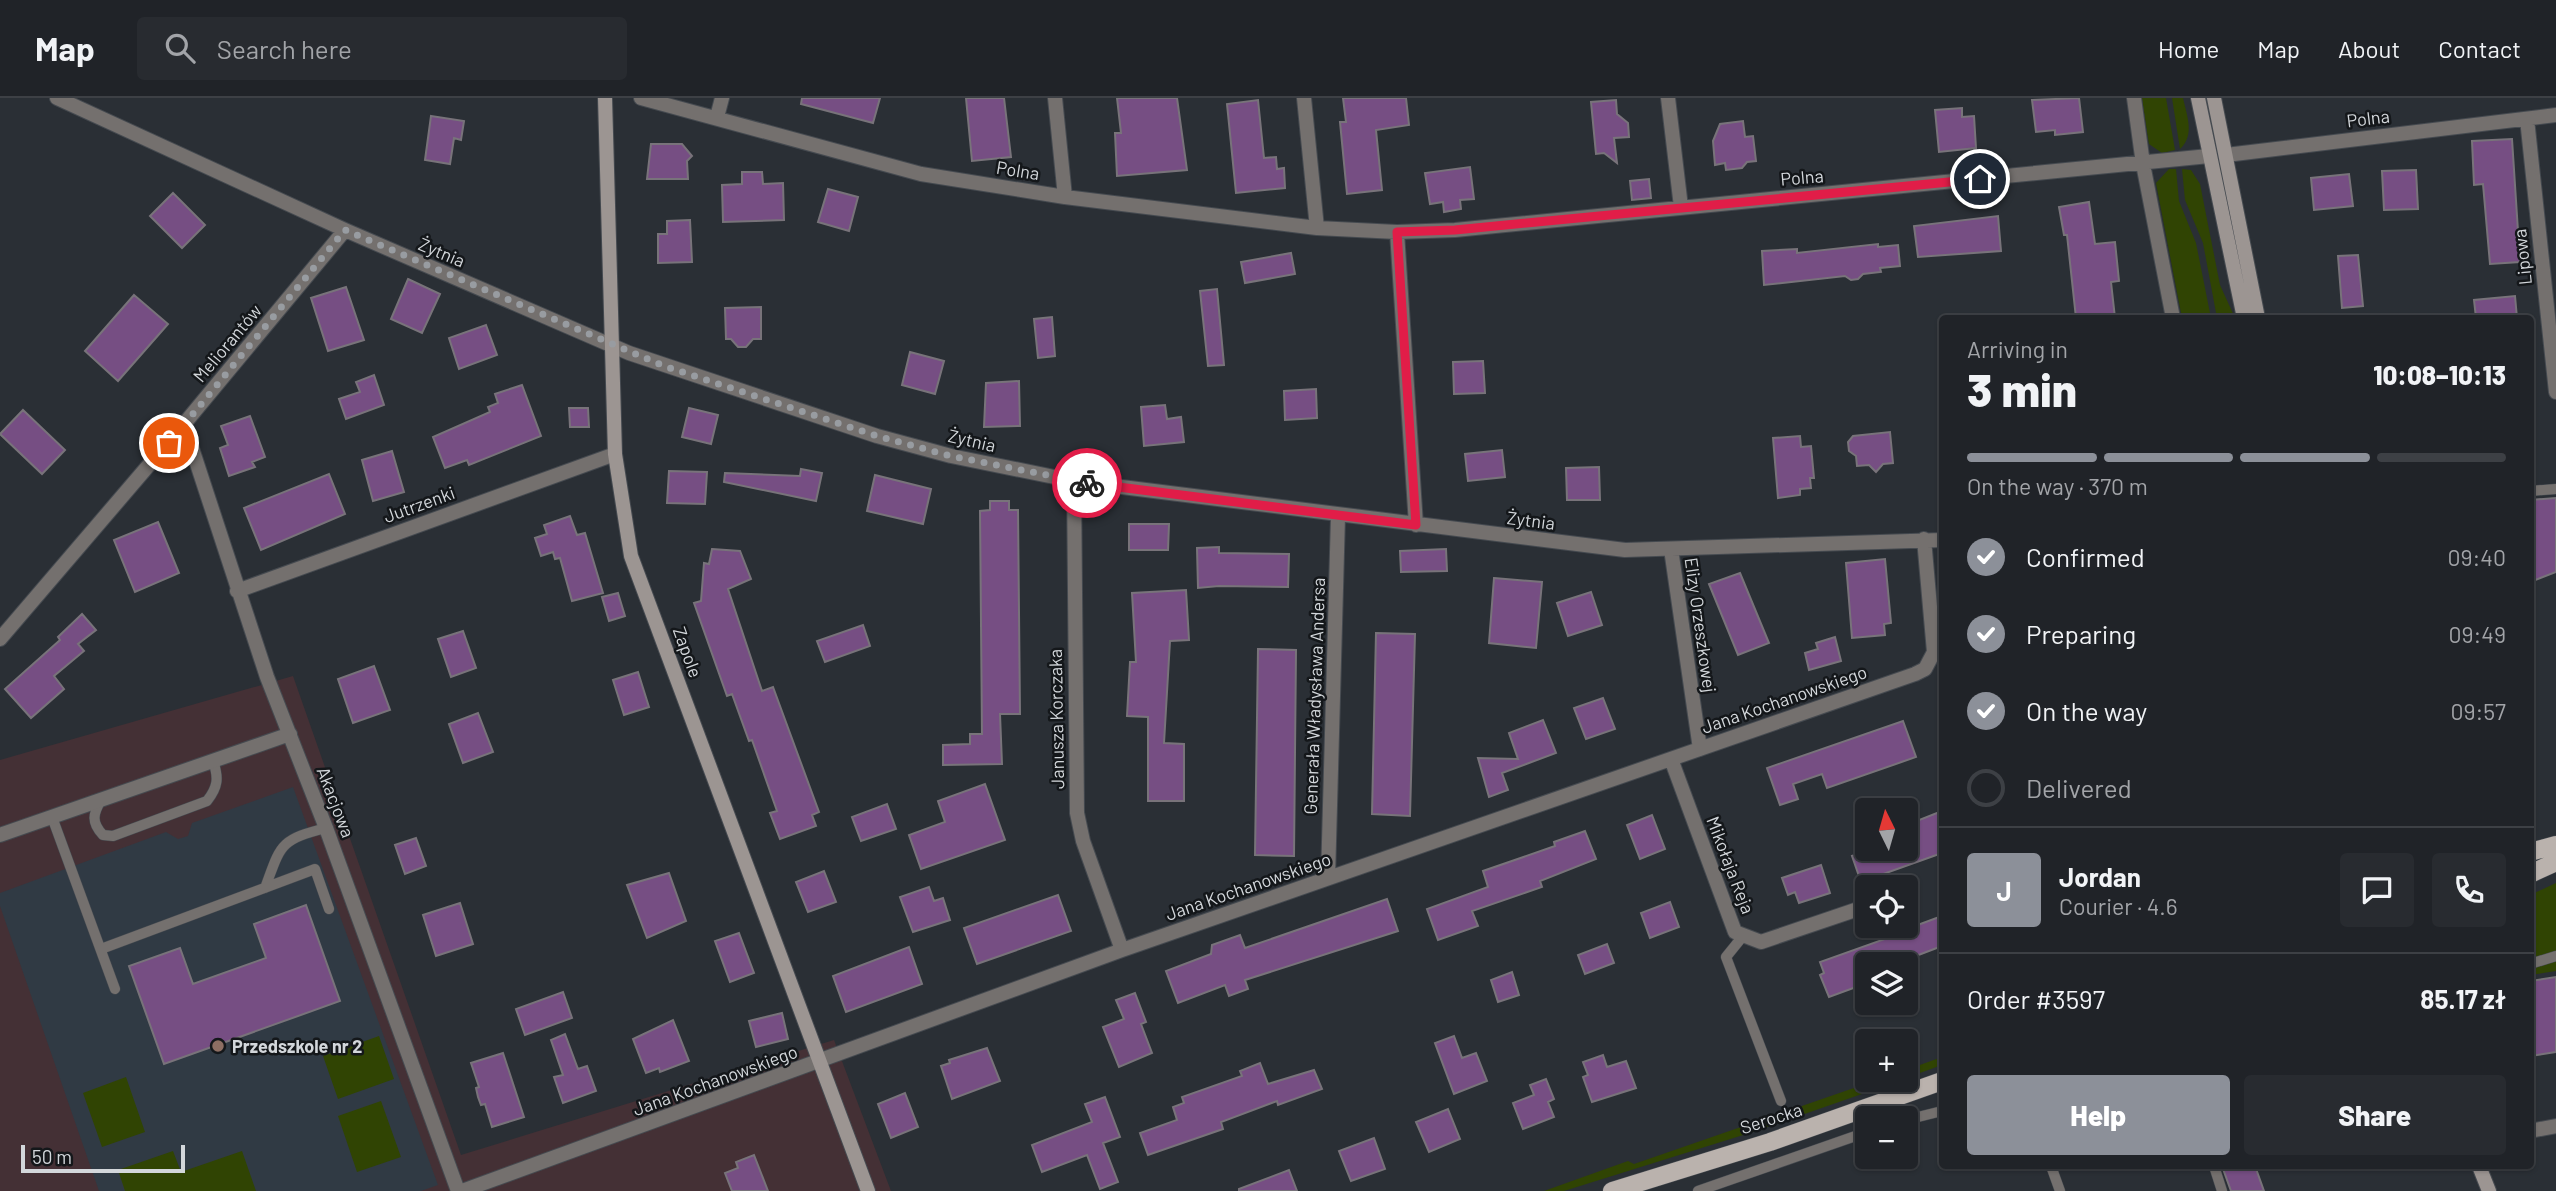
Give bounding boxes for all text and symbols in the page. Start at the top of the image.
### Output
search box [137,17,627,80]
text: Map [35,28,95,68]
icon: search [161,29,199,67]
text: Search here [217,33,352,64]
text: Home [2158,34,2219,63]
text: Map [2257,34,2300,63]
text: About [2338,34,2400,63]
text: Contact [2438,34,2521,63]
street label: Polna [2345,104,2391,132]
pin [1950,149,2010,209]
street label: Polna [995,156,1041,184]
icon: home [1961,160,1999,198]
street label: Polna [1780,164,1824,190]
street label: Lipowa [2508,228,2536,286]
street label: Żytnia [416,232,468,272]
street label: Meliorantów [188,300,266,386]
text: Arriving in [1967,335,2068,363]
text: 10:08–10:13 [2373,359,2506,390]
text: 3 min [1967,361,2077,416]
pin [139,413,199,473]
icon: bag [150,424,188,462]
street label: Żytnia [946,424,998,456]
courier [1052,448,1122,518]
icon: bike [1068,464,1106,502]
text: On the way · 370 m [1967,472,2148,500]
street label: Jutrzenki [380,481,458,527]
street label: Żytnia [1506,506,1556,534]
icon: check [1967,538,2005,576]
text: Confirmed [2026,541,2145,572]
text: 09:40 [2448,543,2506,571]
street label: Elizy Orzeszkowej [1681,556,1721,694]
street label: Generała Władysława Andersa [1299,577,1329,815]
icon: check [1967,615,2005,653]
text: Preparing [2026,618,2136,649]
text: 09:49 [2449,620,2506,648]
street label: Zapole [669,624,707,680]
street label: Janusza Korczaka [1044,649,1068,789]
street label: Jana Kochanowskiego [1698,660,1870,738]
icon: check [1967,692,2005,730]
text: On the way [2026,695,2147,726]
text: 09:57 [2451,697,2506,725]
street label: Akacjowa [312,763,360,841]
text: Delivered [2026,772,2132,803]
north arrow [1855,798,1918,861]
map controls [1855,798,1918,1169]
street label: Mikołaja Reja [1702,813,1760,917]
street label: Jana Kochanowskiego [1162,847,1334,925]
button: chat [2340,853,2414,927]
button: phone [2432,853,2506,927]
text: Jordan [2059,861,2141,892]
button: locate [1855,875,1918,938]
text: J [1996,875,2012,906]
text: Courier · 4.6 [2059,892,2178,920]
button: layers [1855,952,1918,1015]
text: Order #3597 [1967,983,2105,1014]
text: 85.17 zł [2420,983,2506,1014]
button: + [1855,1029,1918,1092]
place label: Przedszkole nr 2 [232,1035,362,1057]
marker: Przedszkole nr 2 [210,1038,226,1054]
street label: Jana Kochanowskiego [630,1040,800,1120]
button: Help [1967,1075,2230,1155]
button: Share [2244,1075,2506,1155]
street label: Serocka [1737,1098,1805,1138]
button: − [1855,1106,1918,1169]
scale bar [21,1142,186,1174]
text: 50 m [32,1145,72,1168]

